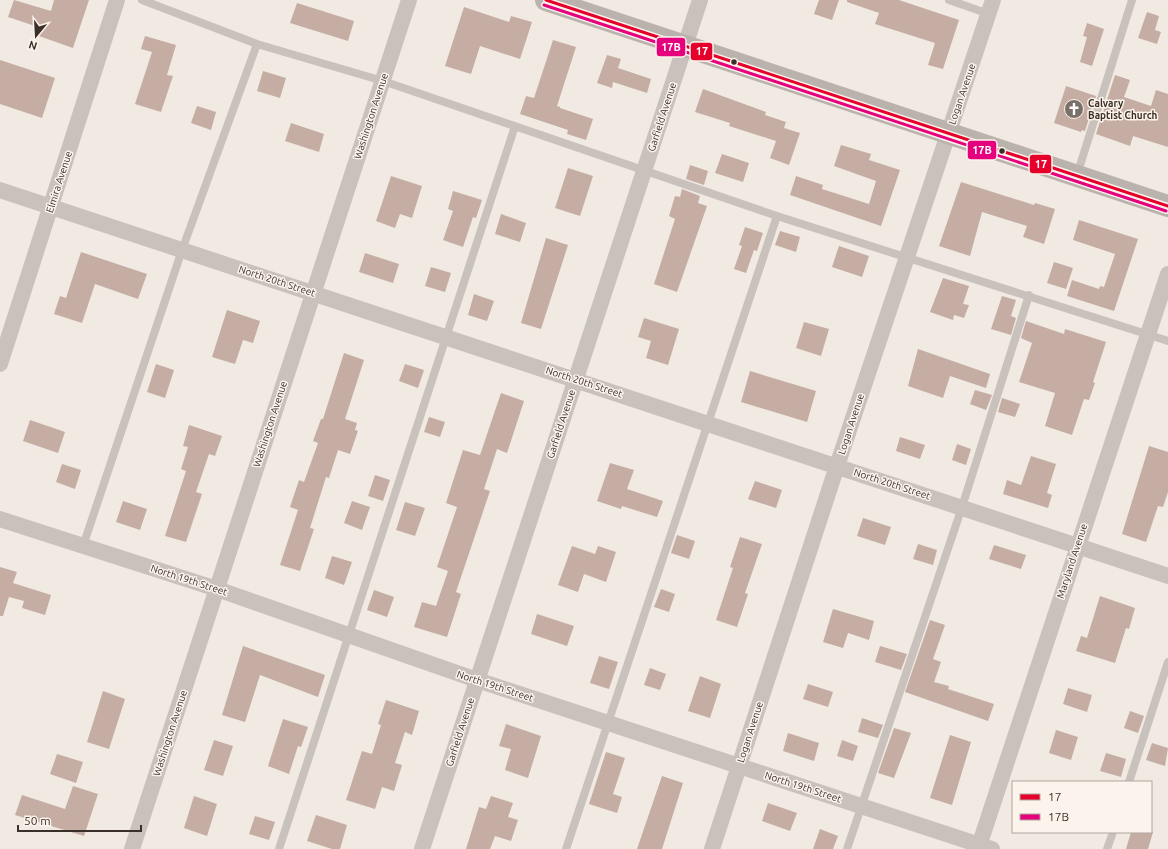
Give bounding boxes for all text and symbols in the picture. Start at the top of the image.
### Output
north arrow [16,16,56,56]
line badge: 17B [656,37,686,57]
text: N [27,39,39,52]
text: 17B [661,41,681,53]
line badge: 17 [690,42,713,61]
text: 17 [696,45,708,57]
unlabelled marker [729,57,739,67]
street label: Logan Avenue [946,62,978,126]
street label: Washington Avenue [352,72,390,160]
street label: Garfield Avenue [646,81,678,153]
church icon: Calvary Baptist Church [1063,98,1085,120]
place label: Calvary Baptist Church [1088,98,1158,121]
line badge: 17B [967,140,997,160]
text: 17B [972,144,992,156]
unlabelled marker [997,146,1007,156]
street label: Elmira Avenue [44,150,74,214]
line badge: 17 [1029,154,1052,174]
text: 17 [1035,158,1047,170]
street label: North 20th Street [237,263,317,299]
street label: North 20th Street [544,364,624,400]
street label: Washington Avenue [251,380,289,468]
street label: Garfield Avenue [545,388,577,460]
street label: Logan Avenue [836,392,866,456]
street label: North 20th Street [852,466,932,502]
street label: Maryland Avenue [1055,522,1089,600]
street label: North 19th Street [149,562,229,598]
street label: North 19th Street [455,668,535,704]
street label: Washington Avenue [151,689,189,777]
street label: Garfield Avenue [444,696,476,768]
street label: Logan Avenue [735,700,765,764]
street label: North 19th Street [763,769,843,805]
legend [1012,781,1152,833]
text: 17 [1048,790,1062,803]
scale bar [18,807,141,833]
text: 17B [1048,810,1069,823]
text: 50 m [24,814,51,827]

